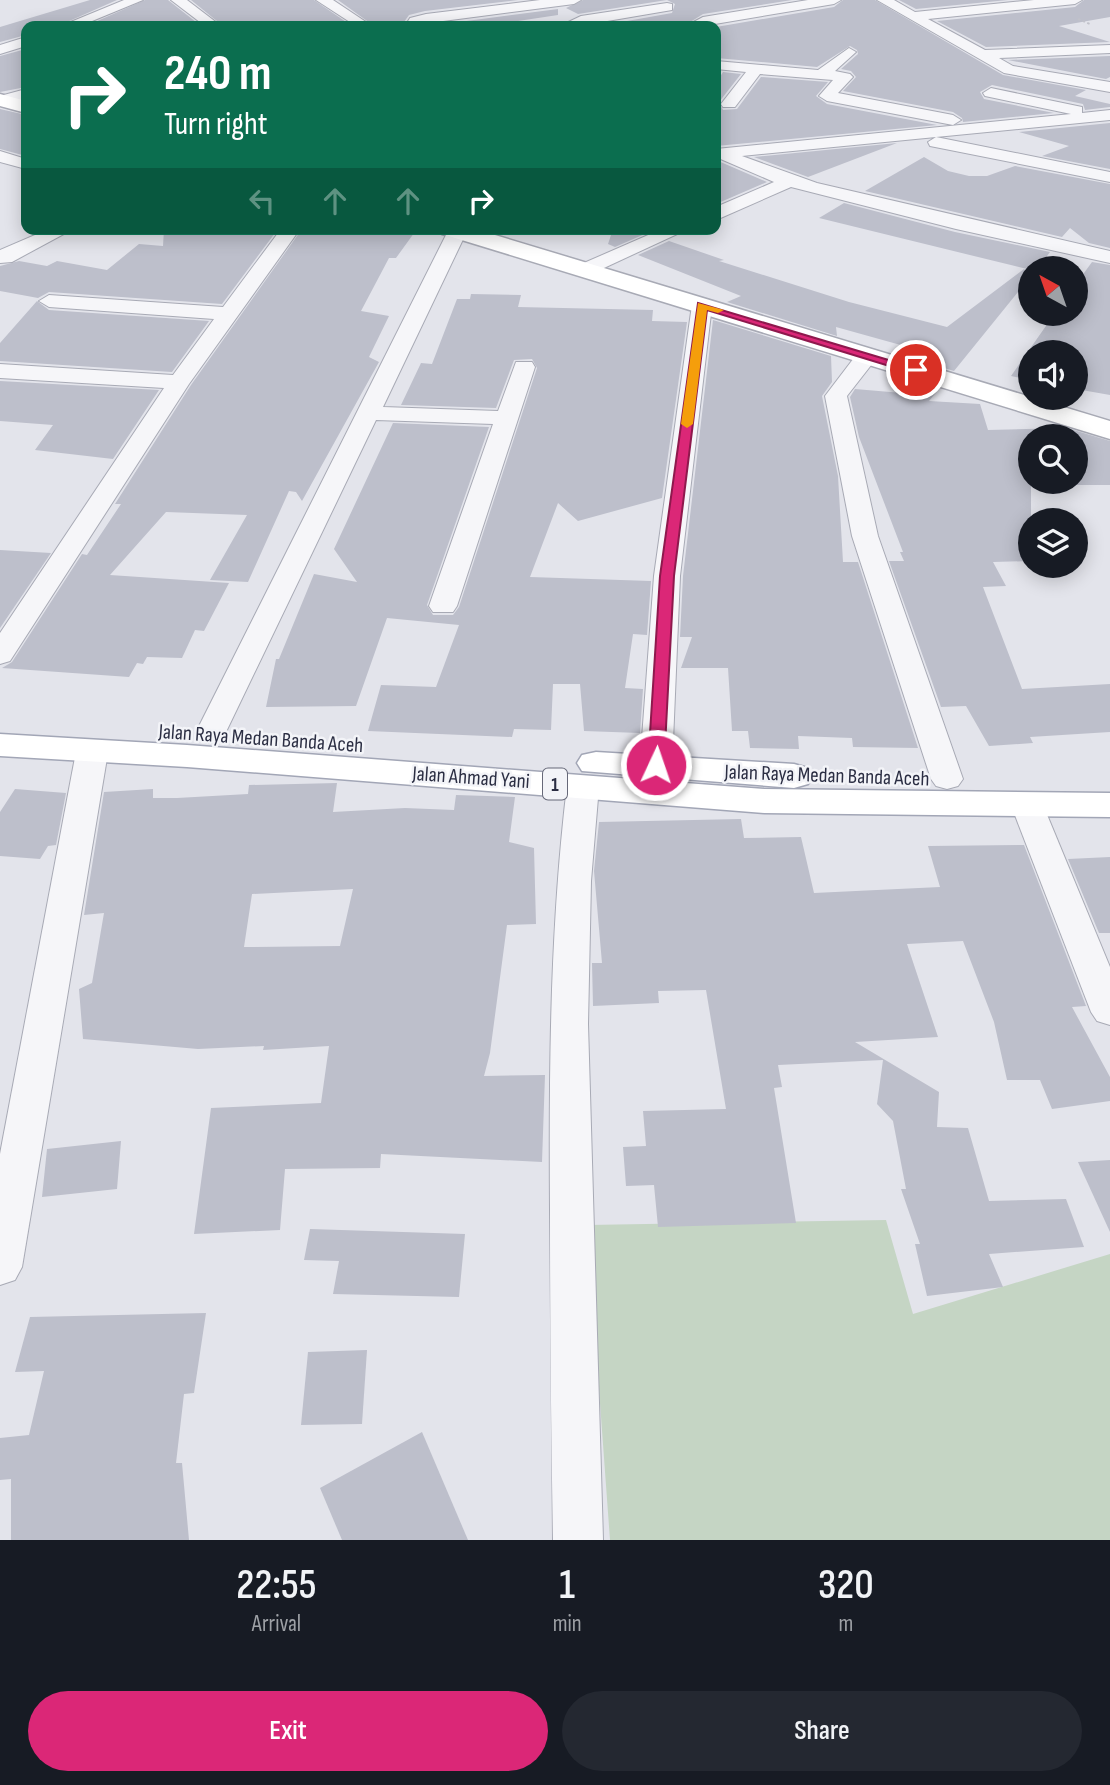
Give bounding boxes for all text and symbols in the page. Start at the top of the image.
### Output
text: 240 m [164,45,272,104]
icon: right [49,49,140,140]
text: Turn right [164,105,268,144]
icon: left [243,182,281,220]
icon: ahead [316,182,354,220]
icon: ahead [389,182,427,220]
icon: right [462,182,500,220]
north arrow [1018,256,1088,326]
map controls [1018,256,1088,578]
pin [886,340,946,400]
button: sound [1018,340,1088,410]
icon: arrive [897,351,935,389]
button: search [1018,424,1088,494]
button: layers [1018,508,1088,578]
street label: Jalan Raya Medan Banda Aceh [157,719,364,758]
position arrow [619,728,693,802]
street label: Jalan Raya Medan Banda Aceh [723,759,930,792]
street label: Jalan Ahmad Yani [411,761,530,794]
road number: 1 [543,768,567,800]
text: 22:55 [236,1560,317,1611]
text: 1 [559,1560,575,1611]
text: 320 [818,1560,874,1611]
text: Arrival [252,1610,301,1638]
text: min [553,1610,582,1638]
text: m [838,1610,853,1638]
button: Exit [28,1691,548,1771]
button: Share [562,1691,1082,1771]

